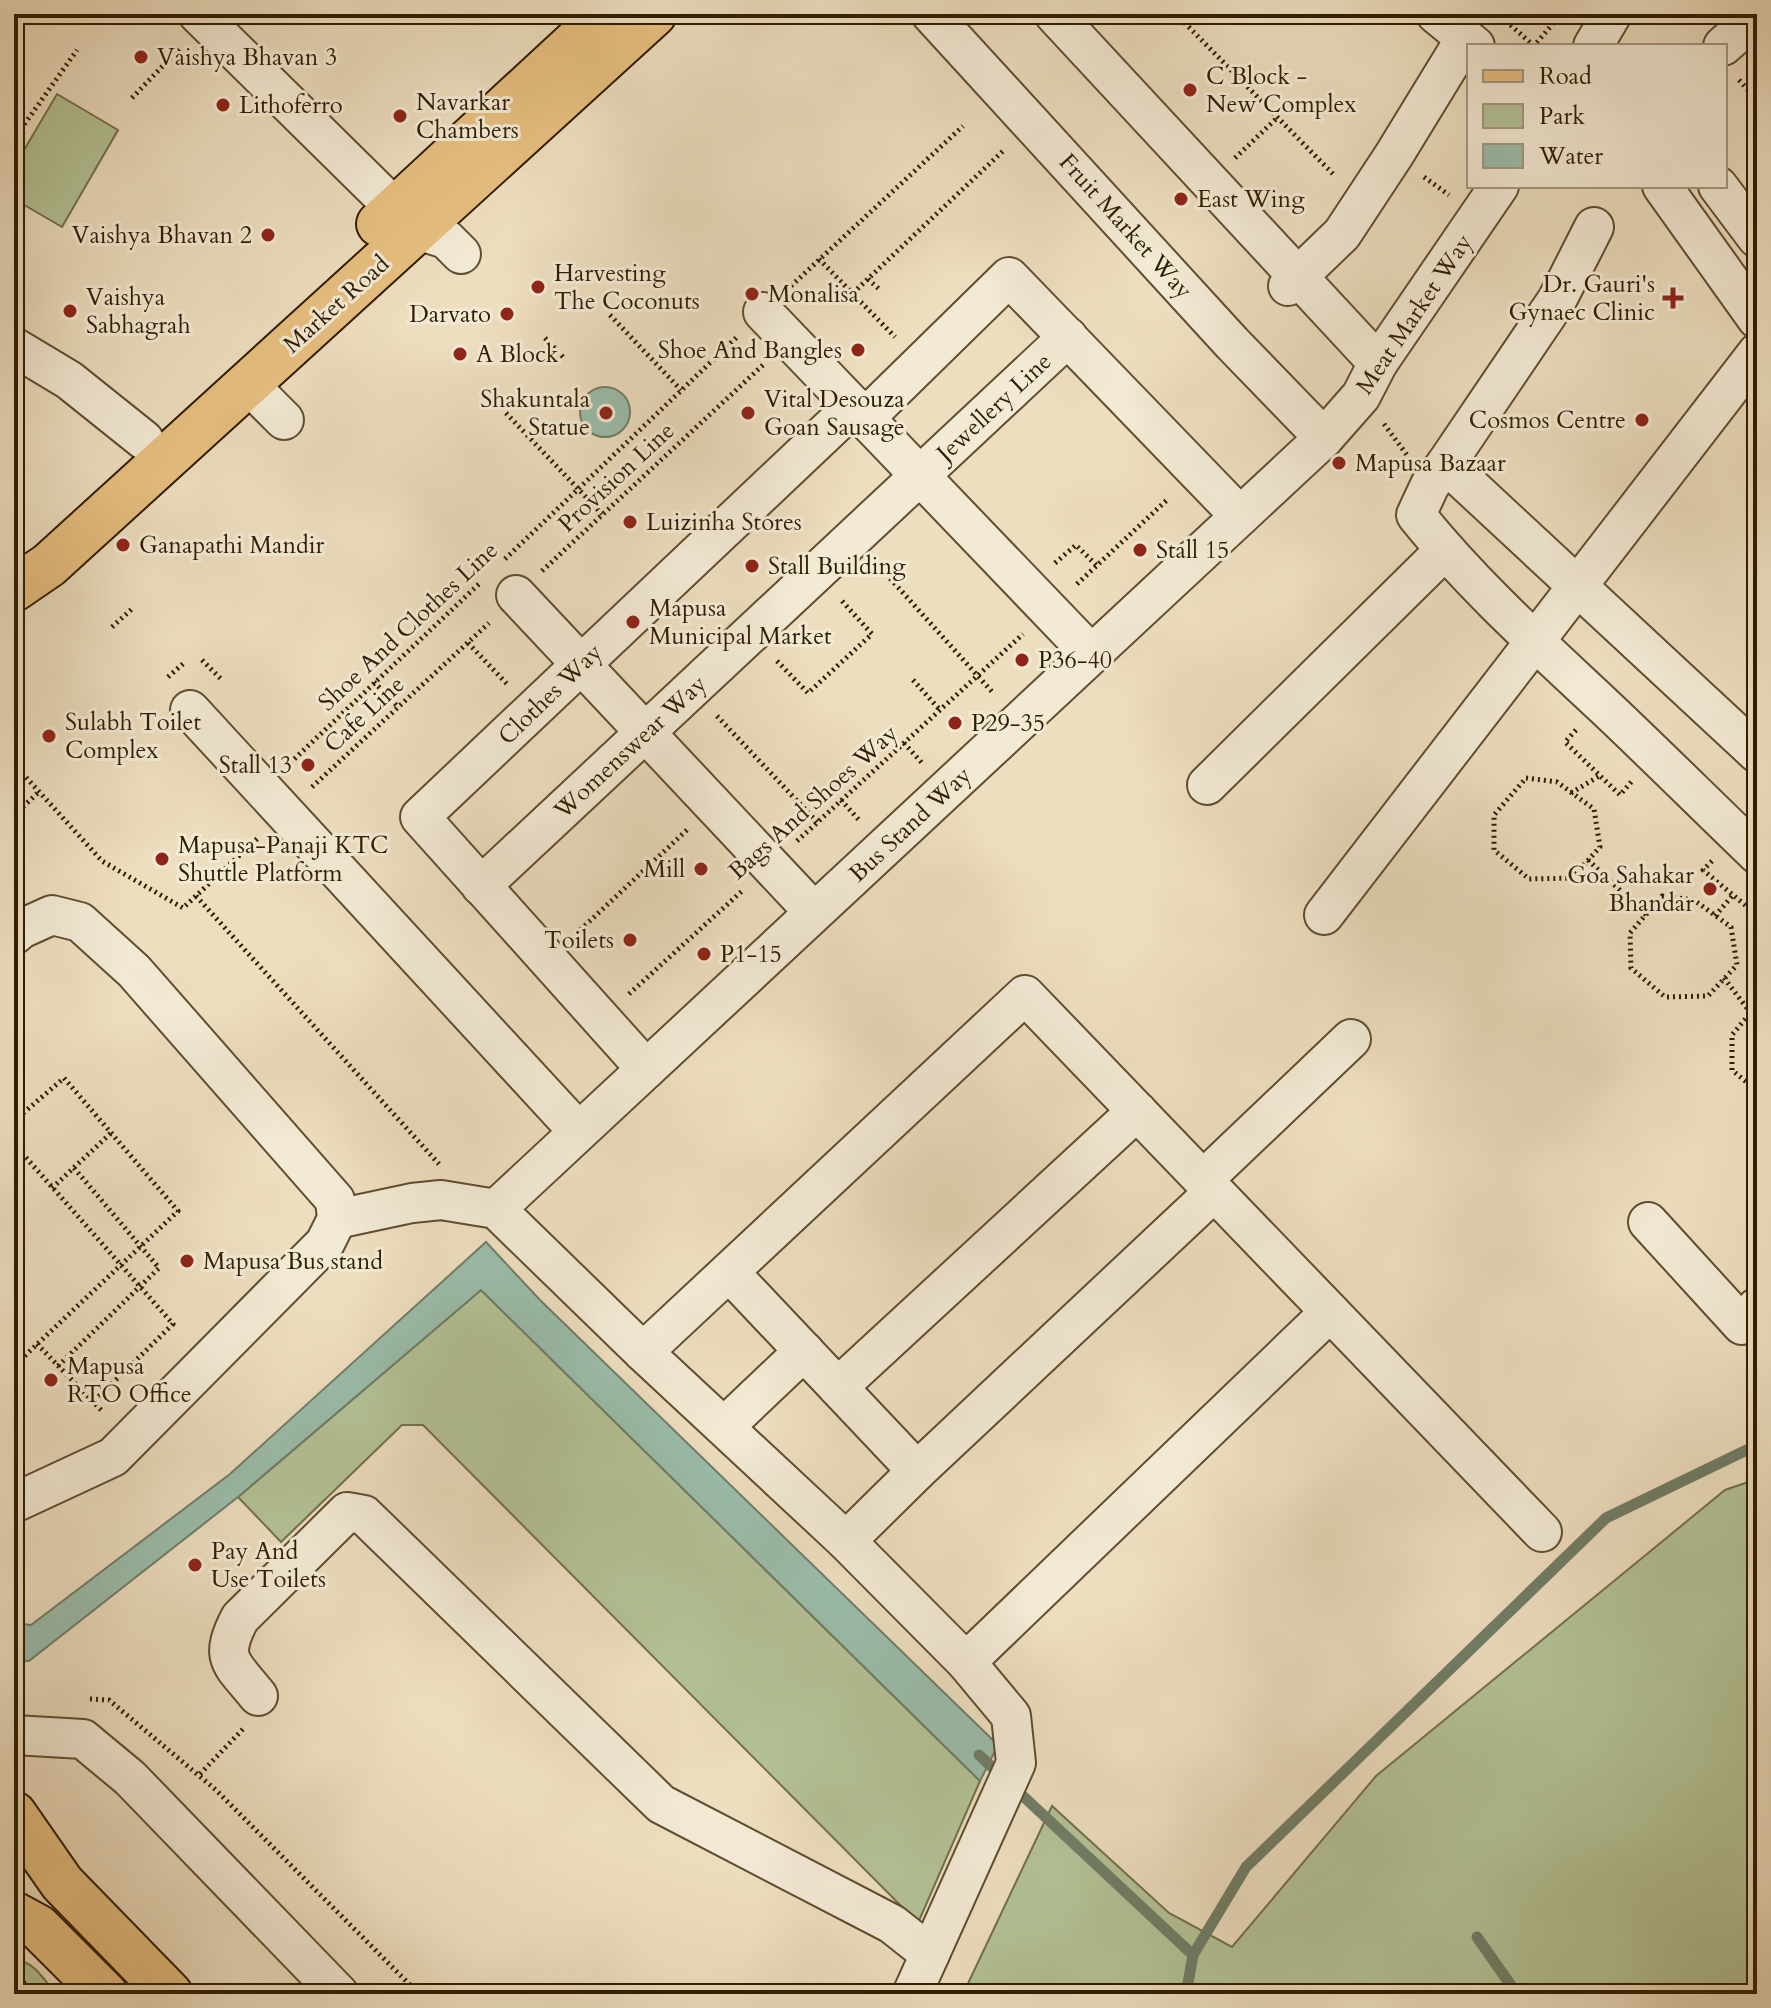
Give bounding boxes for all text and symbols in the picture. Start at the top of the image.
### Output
place label: Vaishya Bhavan 3 [157,41,337,74]
legend [1467,44,1727,188]
marker: Vaishya Bhavan 3 [132,48,150,66]
place label: C Block - New Complex [1206,60,1356,121]
text: Road [1539,60,1592,93]
marker: C Block - New Complex [1181,81,1199,99]
place label: Navarkar Chambers [416,86,519,147]
place label: Lithoferro [239,89,343,122]
marker: Lithoferro [214,96,232,114]
text: Park [1539,100,1585,133]
marker: Navarkar Chambers [391,107,409,125]
text: Water [1538,140,1603,173]
street label: Fruit Market Way [1051,146,1200,307]
place label: East Wing [1197,183,1305,216]
marker: East Wing [1172,190,1190,208]
place label: Vaishya Bhavan 2 [72,219,252,252]
marker: Vaishya Bhavan 2 [259,226,277,244]
street label: Meat Market Way [1348,227,1481,401]
street label: Market Road [276,248,397,361]
place label: Harvesting The Coconuts [554,257,700,318]
place label: Dr. Gauri's Gynaec Clinic [1508,268,1655,329]
marker: Harvesting The Coconuts [529,278,547,296]
place label: Monalisa [768,278,859,311]
place label: Vaishya Sabhagrah [86,281,191,342]
marker: Monalisa [743,285,761,303]
marker: Dr. Gauri's Gynaec Clinic [1662,287,1684,309]
place label: Darvato [409,298,491,331]
marker: Vaishya Sabhagrah [61,302,79,320]
marker: Darvato [498,305,516,323]
place label: Shoe And Bangles [658,334,842,367]
place label: A Block [476,338,559,371]
marker: Shoe And Bangles [849,341,867,359]
marker: A Block [451,345,469,363]
street label: Jewellery Line [928,346,1059,471]
place label: Shakuntala Statue [480,383,591,444]
place label: Vital Desouza Goan Sausage [764,383,905,444]
marker: Shakuntala Statue [597,404,615,422]
marker: Vital Desouza Goan Sausage [739,404,757,422]
place label: Cosmos Centre [1469,404,1626,437]
marker: Cosmos Centre [1633,411,1651,429]
street label: Provision Line [551,415,682,540]
place label: Mapusa Bazaar [1355,447,1506,480]
marker: Mapusa Bazaar [1330,454,1348,472]
place label: Luizinha Stores [646,506,802,539]
marker: Luizinha Stores [621,513,639,531]
place label: Ganapathi Mandir [139,529,325,562]
street label: Shoe And Clothes Line [311,534,505,719]
place label: Stall 15 [1156,534,1229,567]
marker: Ganapathi Mandir [114,536,132,554]
marker: Stall 15 [1131,541,1149,559]
place label: Stall Building [768,550,906,583]
marker: Stall Building [743,557,761,575]
place label: Mapusa Municipal Market [649,592,832,653]
marker: Mapusa Municipal Market [624,613,642,631]
street label: Clothes Way [491,636,610,752]
place label: P36-40 [1038,644,1112,677]
marker: P36-40 [1013,651,1031,669]
street label: Cafe Line [317,668,412,760]
street label: Womenswear Way [546,668,714,828]
place label: Sulabh Toilet Complex [65,706,201,767]
place label: P29-35 [971,707,1045,740]
marker: P29-35 [946,714,964,732]
street label: Bags And Shoes Way [721,717,905,887]
marker: Sulabh Toilet Complex [40,727,58,745]
place label: Stall 13 [219,749,292,782]
marker: Stall 13 [299,756,317,774]
street label: Bus Stand Way [842,759,979,890]
place label: Mapusa-Panaji KTC Shuttle Platform [178,829,388,890]
marker: Mapusa-Panaji KTC Shuttle Platform [153,850,171,868]
place label: Mill [643,853,685,886]
place label: Goa Sahakar Bhandar [1567,859,1694,920]
marker: Mill [692,860,710,878]
marker: Goa Sahakar Bhandar [1701,880,1719,898]
place label: Toilets [544,924,614,957]
marker: Toilets [621,931,639,949]
place label: P1-15 [720,938,782,971]
marker: P1-15 [695,945,713,963]
place label: Mapusa Bus stand [203,1245,383,1278]
marker: Mapusa Bus stand [178,1252,196,1270]
place label: Mapusa RTO Office [67,1350,192,1411]
marker: Mapusa RTO Office [42,1371,60,1389]
place label: Pay And Use Toilets [211,1535,326,1596]
marker: Pay And Use Toilets [186,1556,204,1574]

